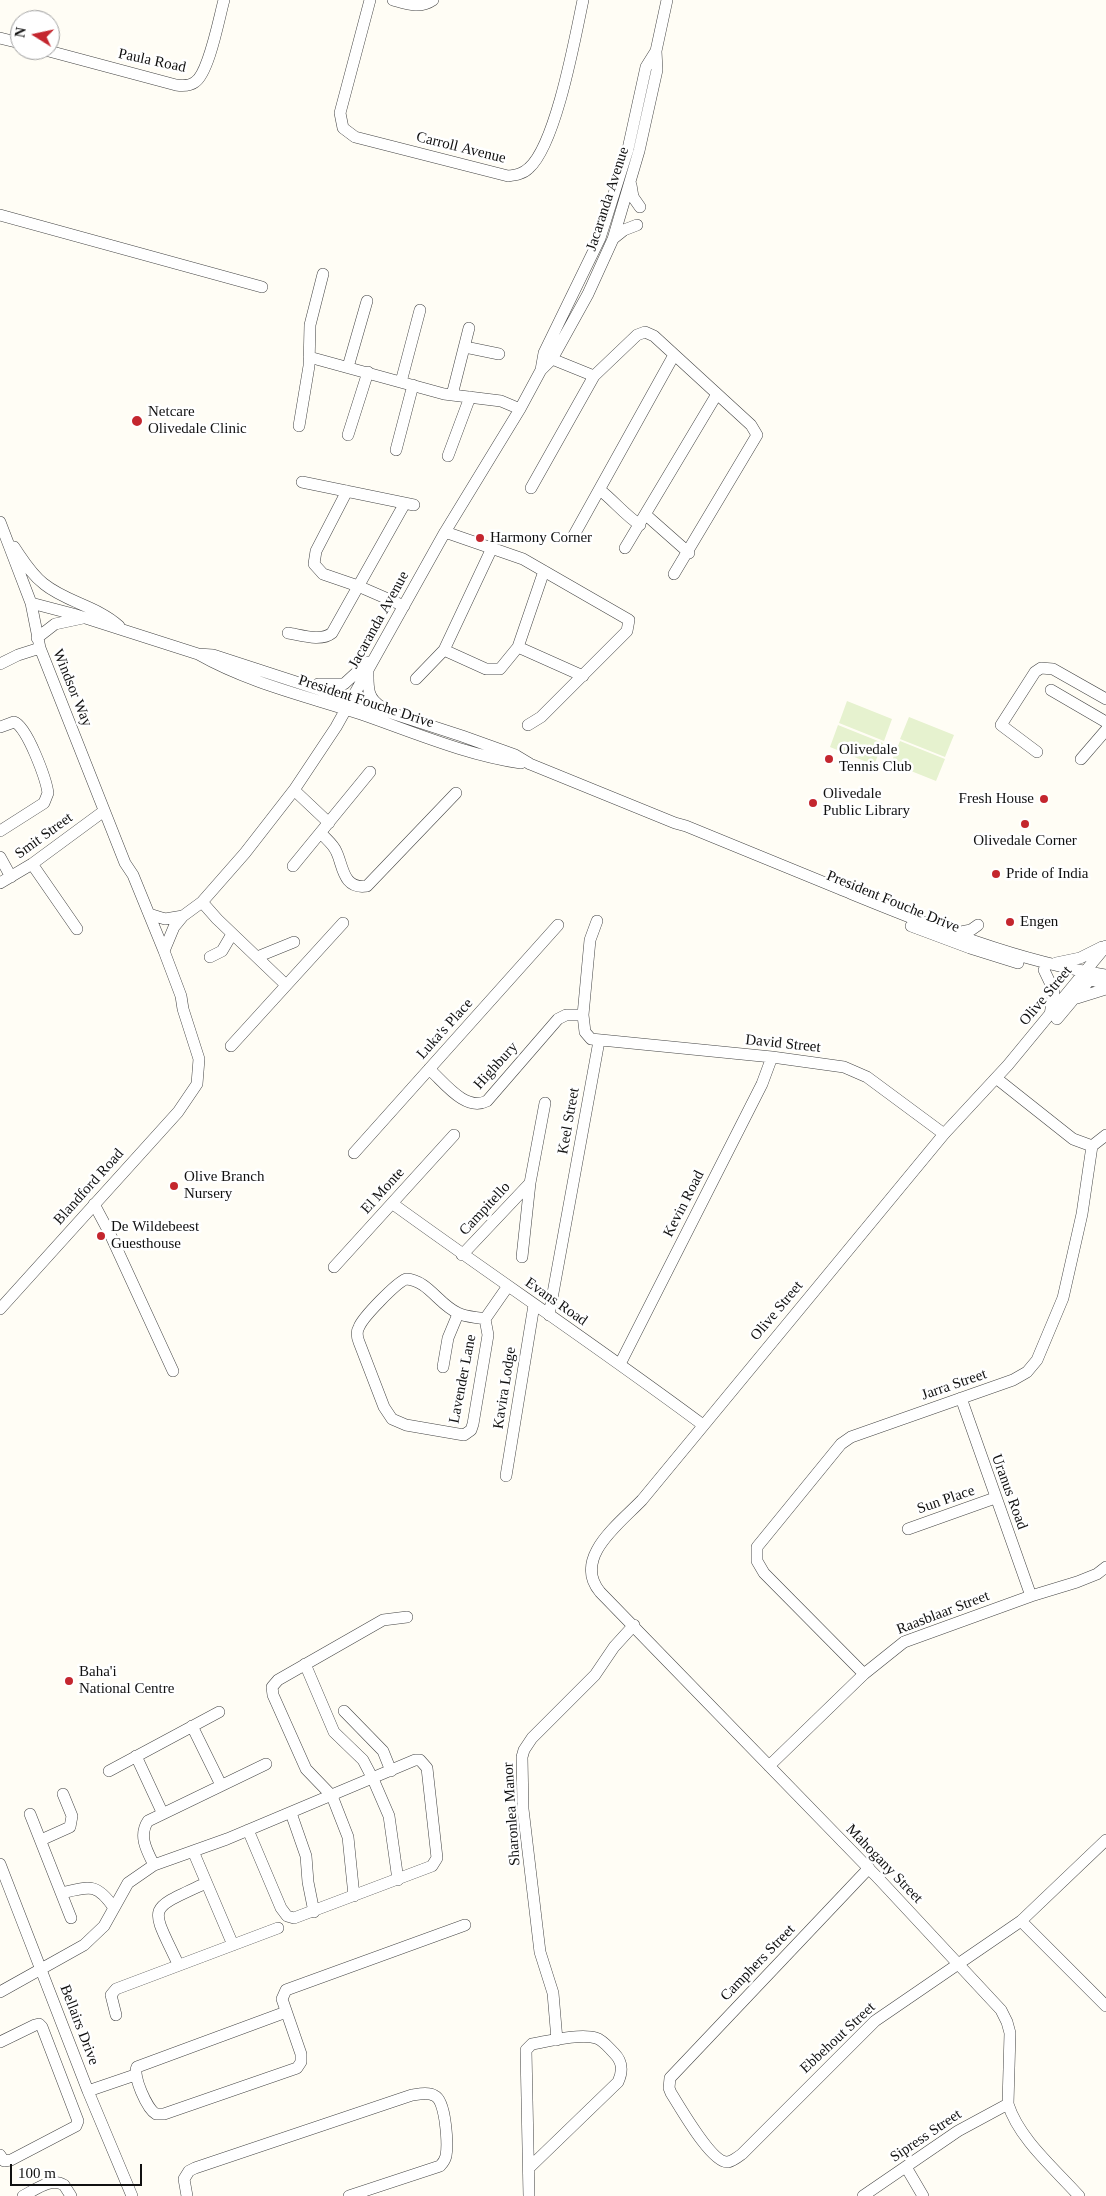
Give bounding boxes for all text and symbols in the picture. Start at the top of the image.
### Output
north arrow [10,10,60,60]
text: N [12,26,29,39]
street label: Paula Road [117,45,187,77]
street label: Carroll Avenue [414,128,508,168]
street label: Jacaranda Avenue [583,145,633,253]
place label: Netcare Olivedale Clinic [148,403,247,438]
marker: Netcare Olivedale Clinic [130,414,144,428]
place label: Harmony Corner [490,529,592,547]
marker: Harmony Corner [474,532,486,544]
street label: Jacaranda Avenue [345,568,413,672]
street label: Windsor Way [48,647,96,729]
street label: President Fouche Drive [296,672,436,732]
place label: Olivedale Tennis Club [839,741,912,776]
marker: Olivedale Tennis Club [823,753,835,765]
place label: Olivedale Public Library [823,785,910,820]
place label: Fresh House [959,790,1034,808]
marker: Fresh House [1038,793,1050,805]
marker: Olivedale Public Library [807,797,819,809]
street label: Smit Street [12,809,76,863]
marker: Olivedale Corner [1019,818,1031,830]
place label: Olivedale Corner [973,832,1077,850]
place label: Pride of India [1006,865,1088,883]
street label: President Fouche Drive [824,867,962,937]
marker: Pride of India [990,868,1002,880]
place label: Engen [1020,913,1058,931]
marker: Engen [1004,916,1016,928]
street label: Olive Street [1016,963,1076,1029]
street label: Luka's Place [413,995,477,1063]
street label: David Street [745,1031,821,1057]
street label: Highbury [470,1039,522,1093]
street label: Keel Street [554,1086,584,1156]
street label: Blandford Road [50,1145,128,1229]
street label: El Monte [357,1164,409,1218]
place label: Olive Branch Nursery [184,1168,264,1203]
street label: Kevin Road [660,1168,708,1240]
street label: Campitello [456,1178,514,1240]
marker: Olive Branch Nursery [168,1180,180,1192]
place label: De Wildebeest Guesthouse [111,1218,199,1253]
marker: De Wildebeest Guesthouse [95,1230,107,1242]
street label: Evans Road [521,1274,591,1330]
street label: Olive Street [747,1278,807,1344]
street label: Lavender Lane [446,1333,480,1425]
street label: Kavira Lodge [490,1346,520,1430]
street label: Jarra Street [919,1365,989,1405]
street label: Uranus Road [987,1452,1031,1532]
street label: Sun Place [915,1482,977,1518]
street label: Raasblaar Street [894,1587,992,1639]
place label: Baha'i National Centre [79,1663,174,1698]
marker: Baha'i National Centre [63,1675,75,1687]
street label: Sharonlea Manor [499,1762,525,1866]
street label: Mahogany Street [842,1821,926,1907]
street label: Camphers Street [717,1921,799,2005]
street label: Bellairs Drive [55,1982,103,2068]
street label: Ebbehout Street [797,1999,879,2077]
street label: Sipress Street [887,2106,965,2166]
scale bar [12,2154,145,2186]
text: 100 m [18,2165,56,2181]

